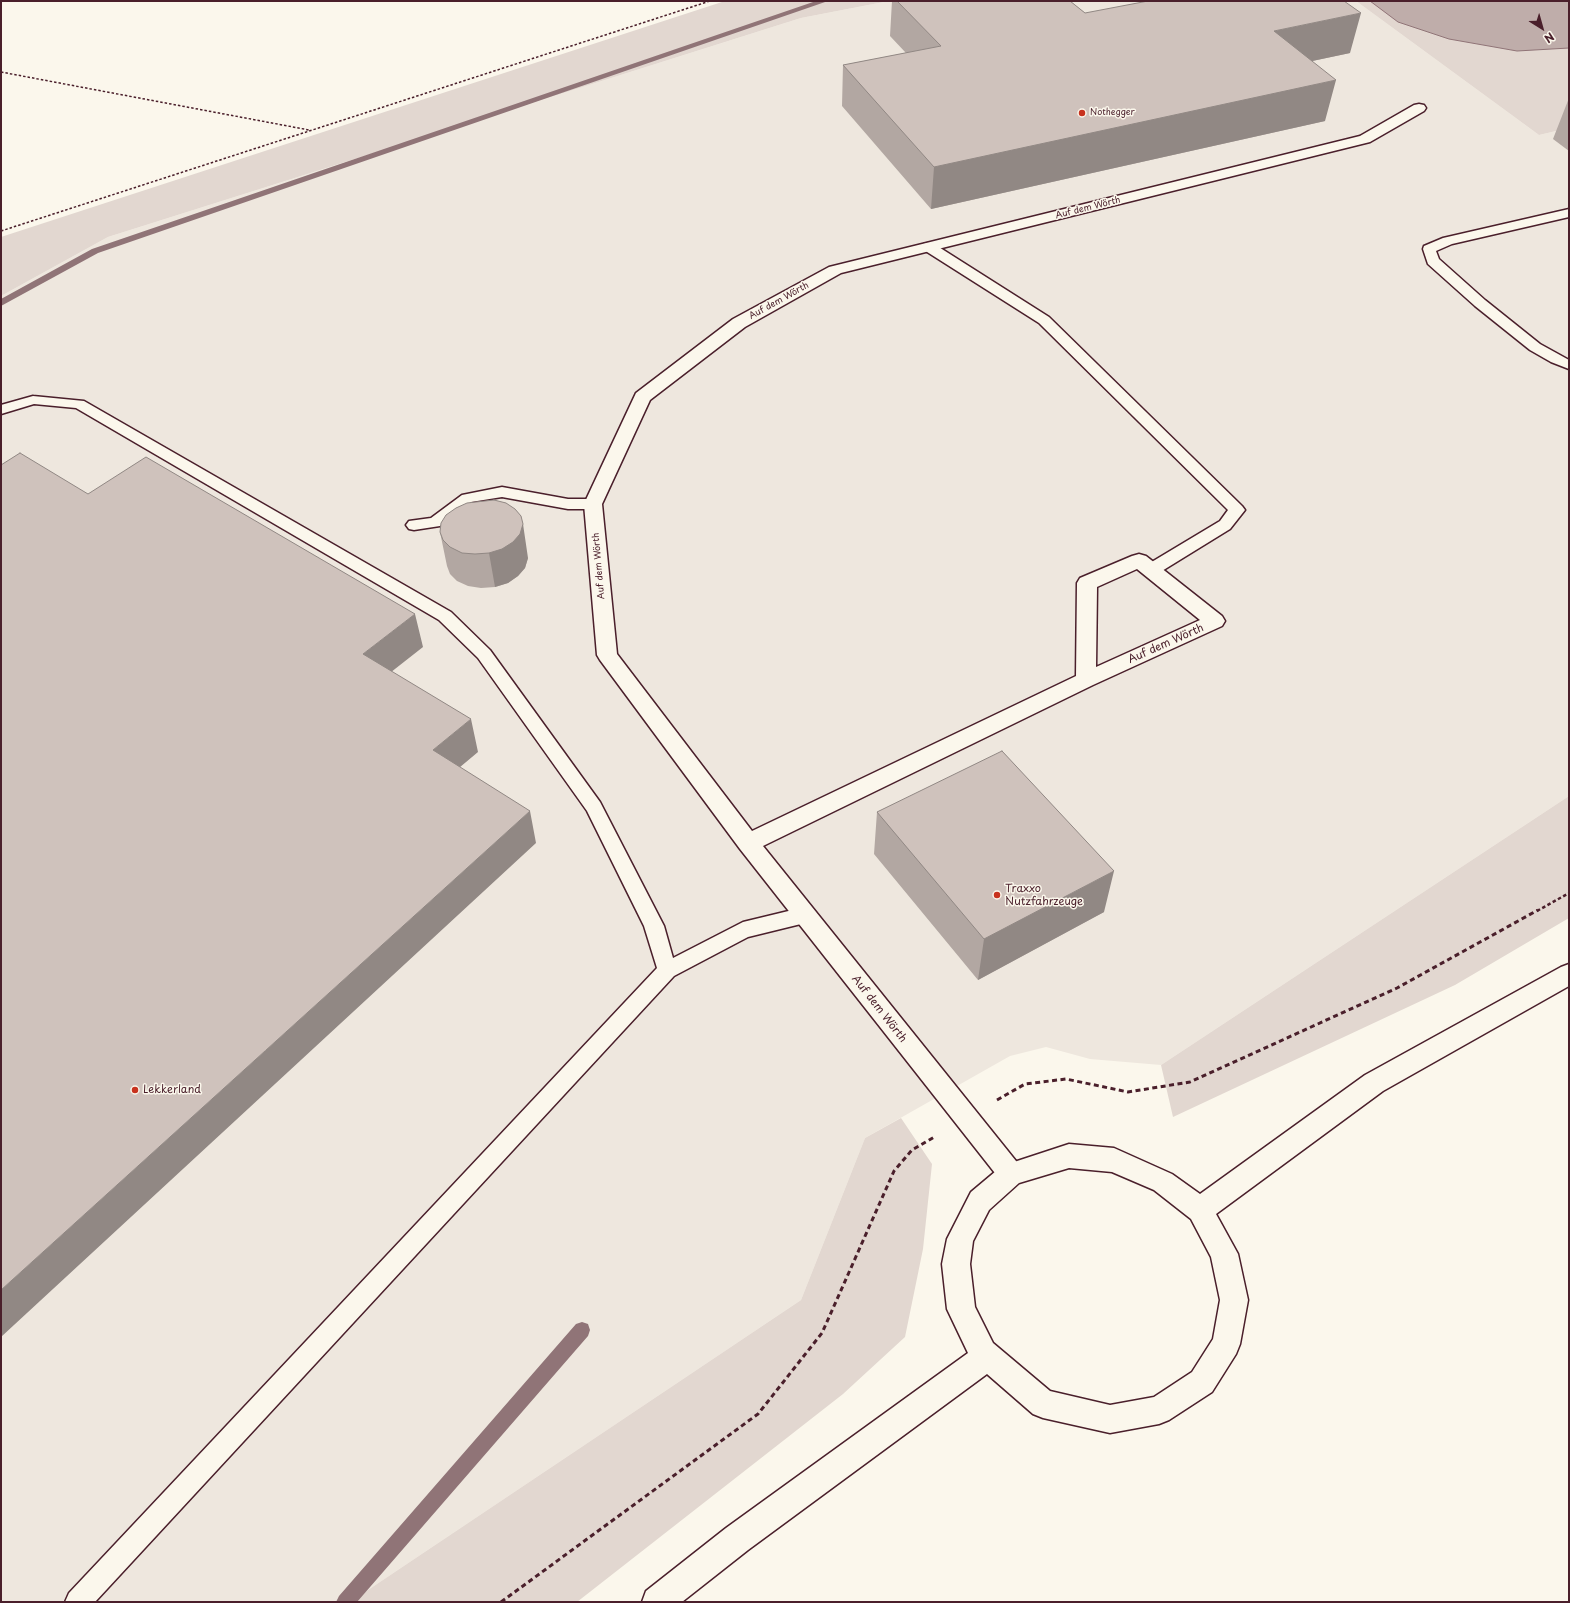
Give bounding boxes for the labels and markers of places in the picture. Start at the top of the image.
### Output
marker: Nothegger [1077,108,1087,118]
place label: Nothegger [1090,108,1135,118]
place label: Traxxo Nutzfahrzeuge [1005,882,1083,908]
marker: Traxxo Nutzfahrzeuge [992,890,1002,900]
place label: Lekkerland [143,1083,201,1097]
marker: Lekkerland [130,1085,140,1095]

